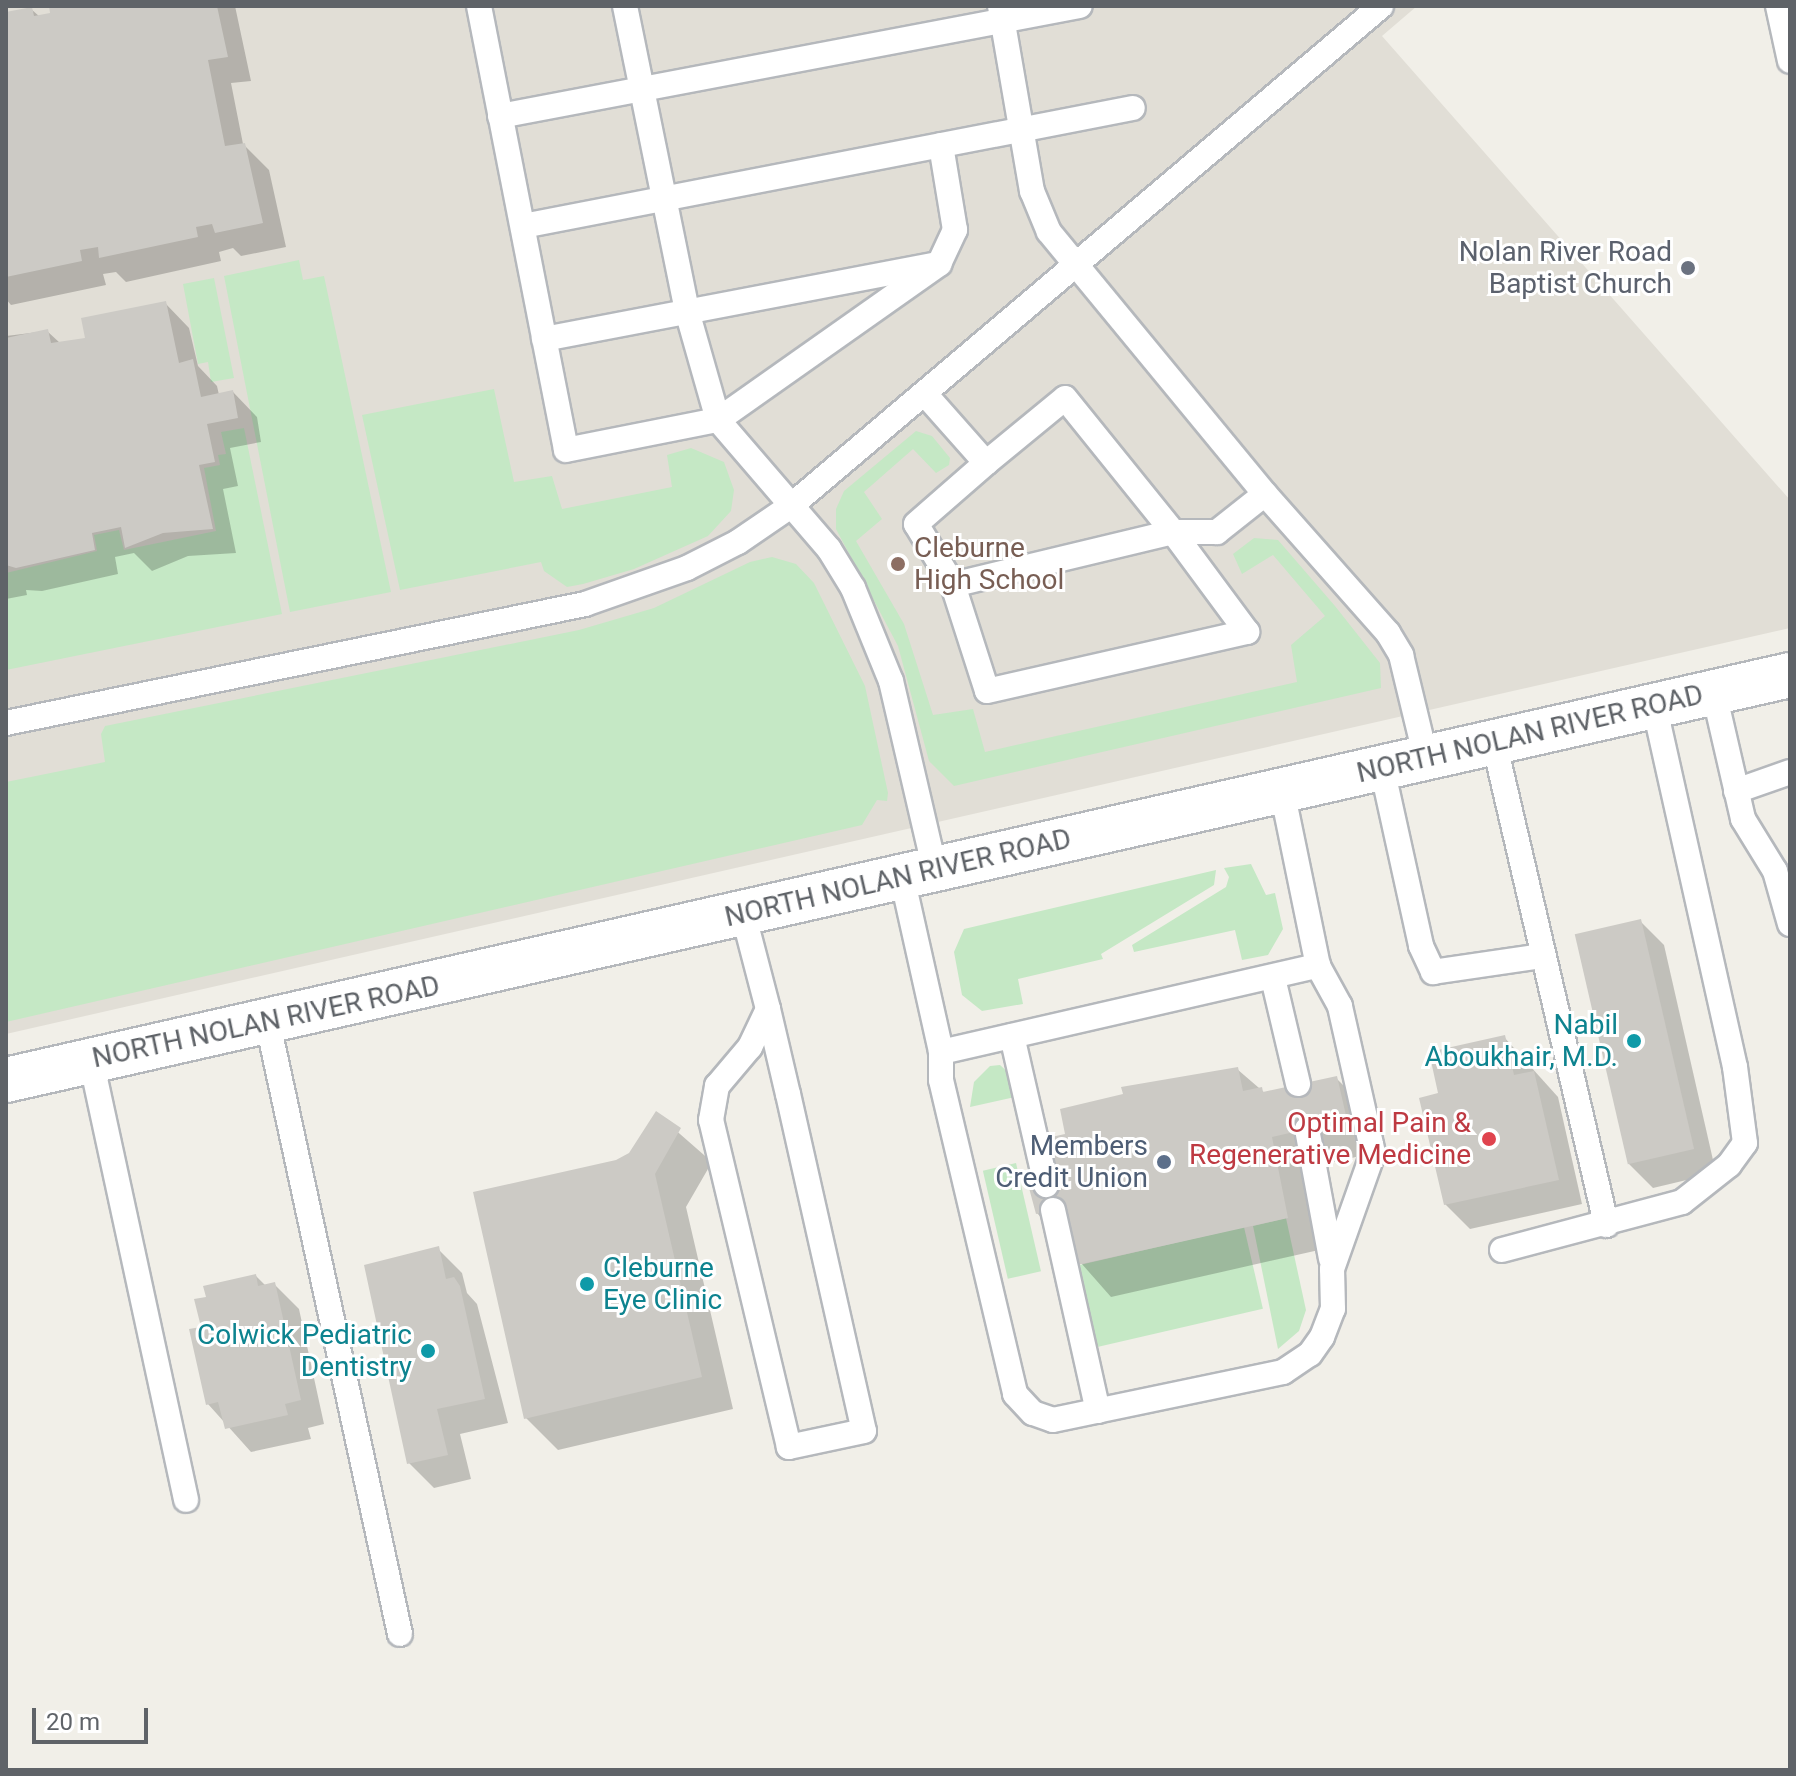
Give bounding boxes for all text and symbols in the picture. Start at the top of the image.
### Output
place label: Nolan River Road Baptist Church [1459,235,1672,301]
marker: Nolan River Road Baptist Church [1679,259,1697,277]
place label: Cleburne High School [914,531,1064,597]
marker: Cleburne High School [889,555,907,573]
street label: NORTH NOLAN RIVER ROAD [1354,678,1706,790]
street label: NORTH NOLAN RIVER ROAD [722,822,1074,934]
street label: NORTH NOLAN RIVER ROAD [89,969,443,1075]
place label: Nabil Aboukhair, M.D. [1425,1008,1618,1074]
marker: Nabil Aboukhair, M.D. [1625,1032,1643,1050]
place label: Optimal Pain & Regenerative Medicine [1189,1106,1471,1172]
marker: Optimal Pain & Regenerative Medicine [1478,1128,1500,1150]
place label: Members Credit Union [995,1129,1148,1195]
marker: Members Credit Union [1155,1153,1173,1171]
place label: Cleburne Eye Clinic [603,1251,722,1317]
marker: Cleburne Eye Clinic [578,1275,596,1293]
place label: Colwick Pediatric Dentistry [197,1318,412,1384]
marker: Colwick Pediatric Dentistry [419,1342,437,1360]
scale bar [36,1692,152,1742]
text: 20 m [46,1708,100,1736]

